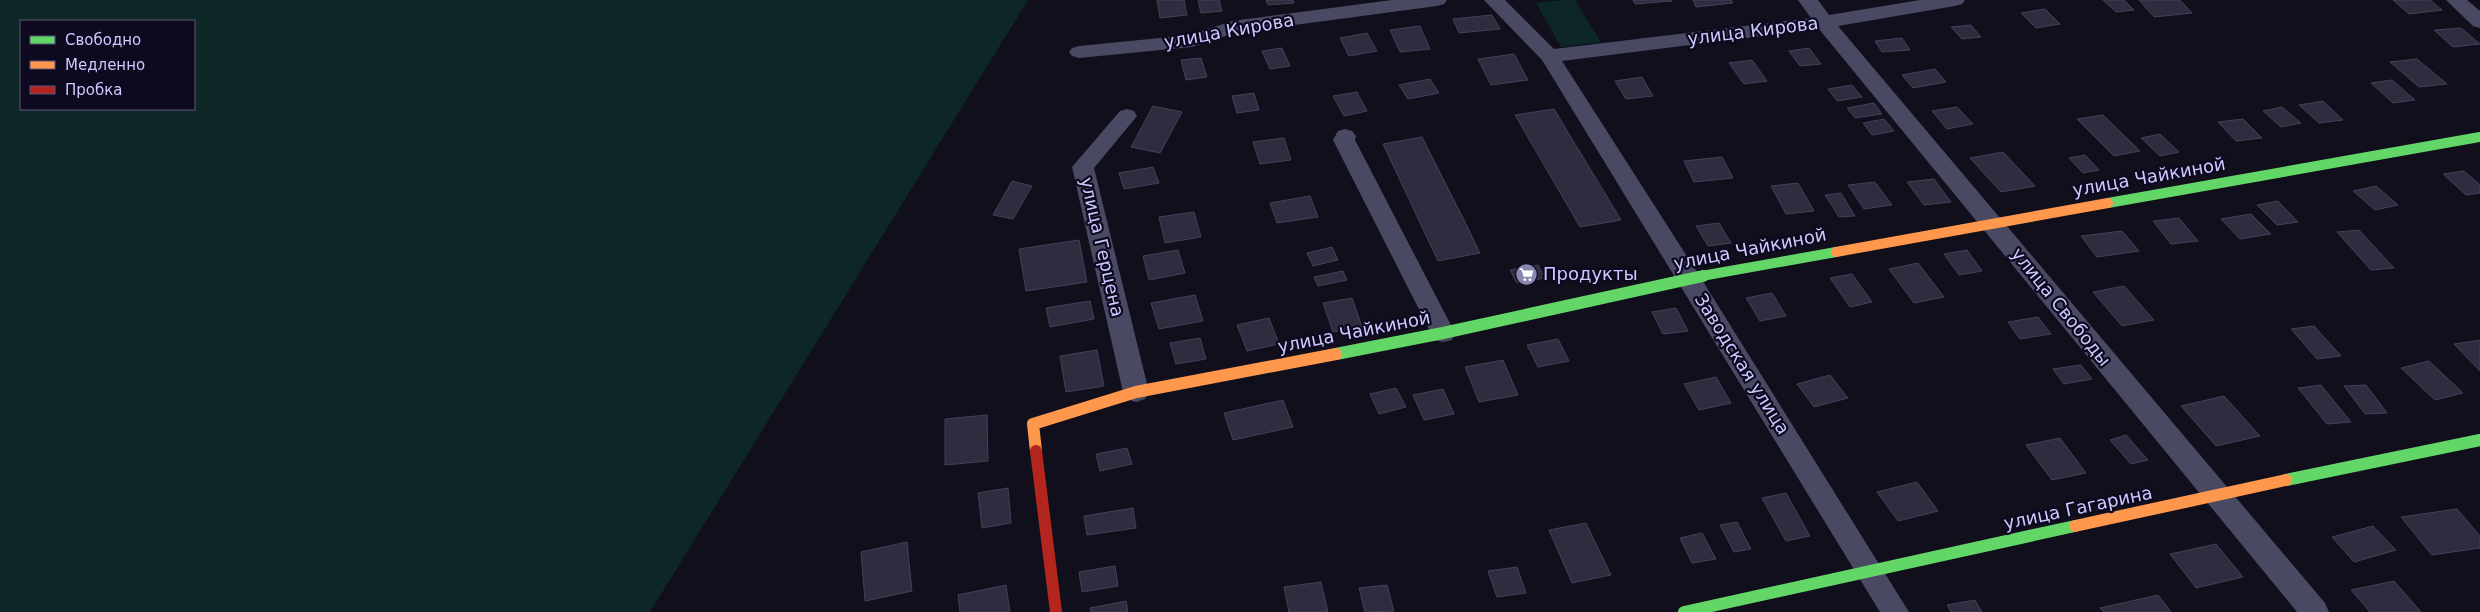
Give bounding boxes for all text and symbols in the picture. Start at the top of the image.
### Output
street label: улица Кирова [1162,9,1295,52]
street label: улица Кирова [1686,12,1819,49]
legend [20,20,195,110]
text: Свободно [65,31,141,49]
text: Медленно [65,56,145,74]
text: Пробка [65,81,122,99]
street label: улица Чайкиной [2071,153,2227,200]
street label: улица Герцена [1076,175,1129,319]
street label: улица Чайкиной [1672,223,1828,274]
street label: улица Свободы [2007,243,2115,370]
supermarket icon: Продукты [1515,262,1539,286]
place label: Продукты [1543,263,1638,284]
street label: Заводская улица [1691,289,1794,438]
street label: улица Чайкиной [1276,306,1432,357]
street label: улица Гагарина [2002,482,2154,534]

